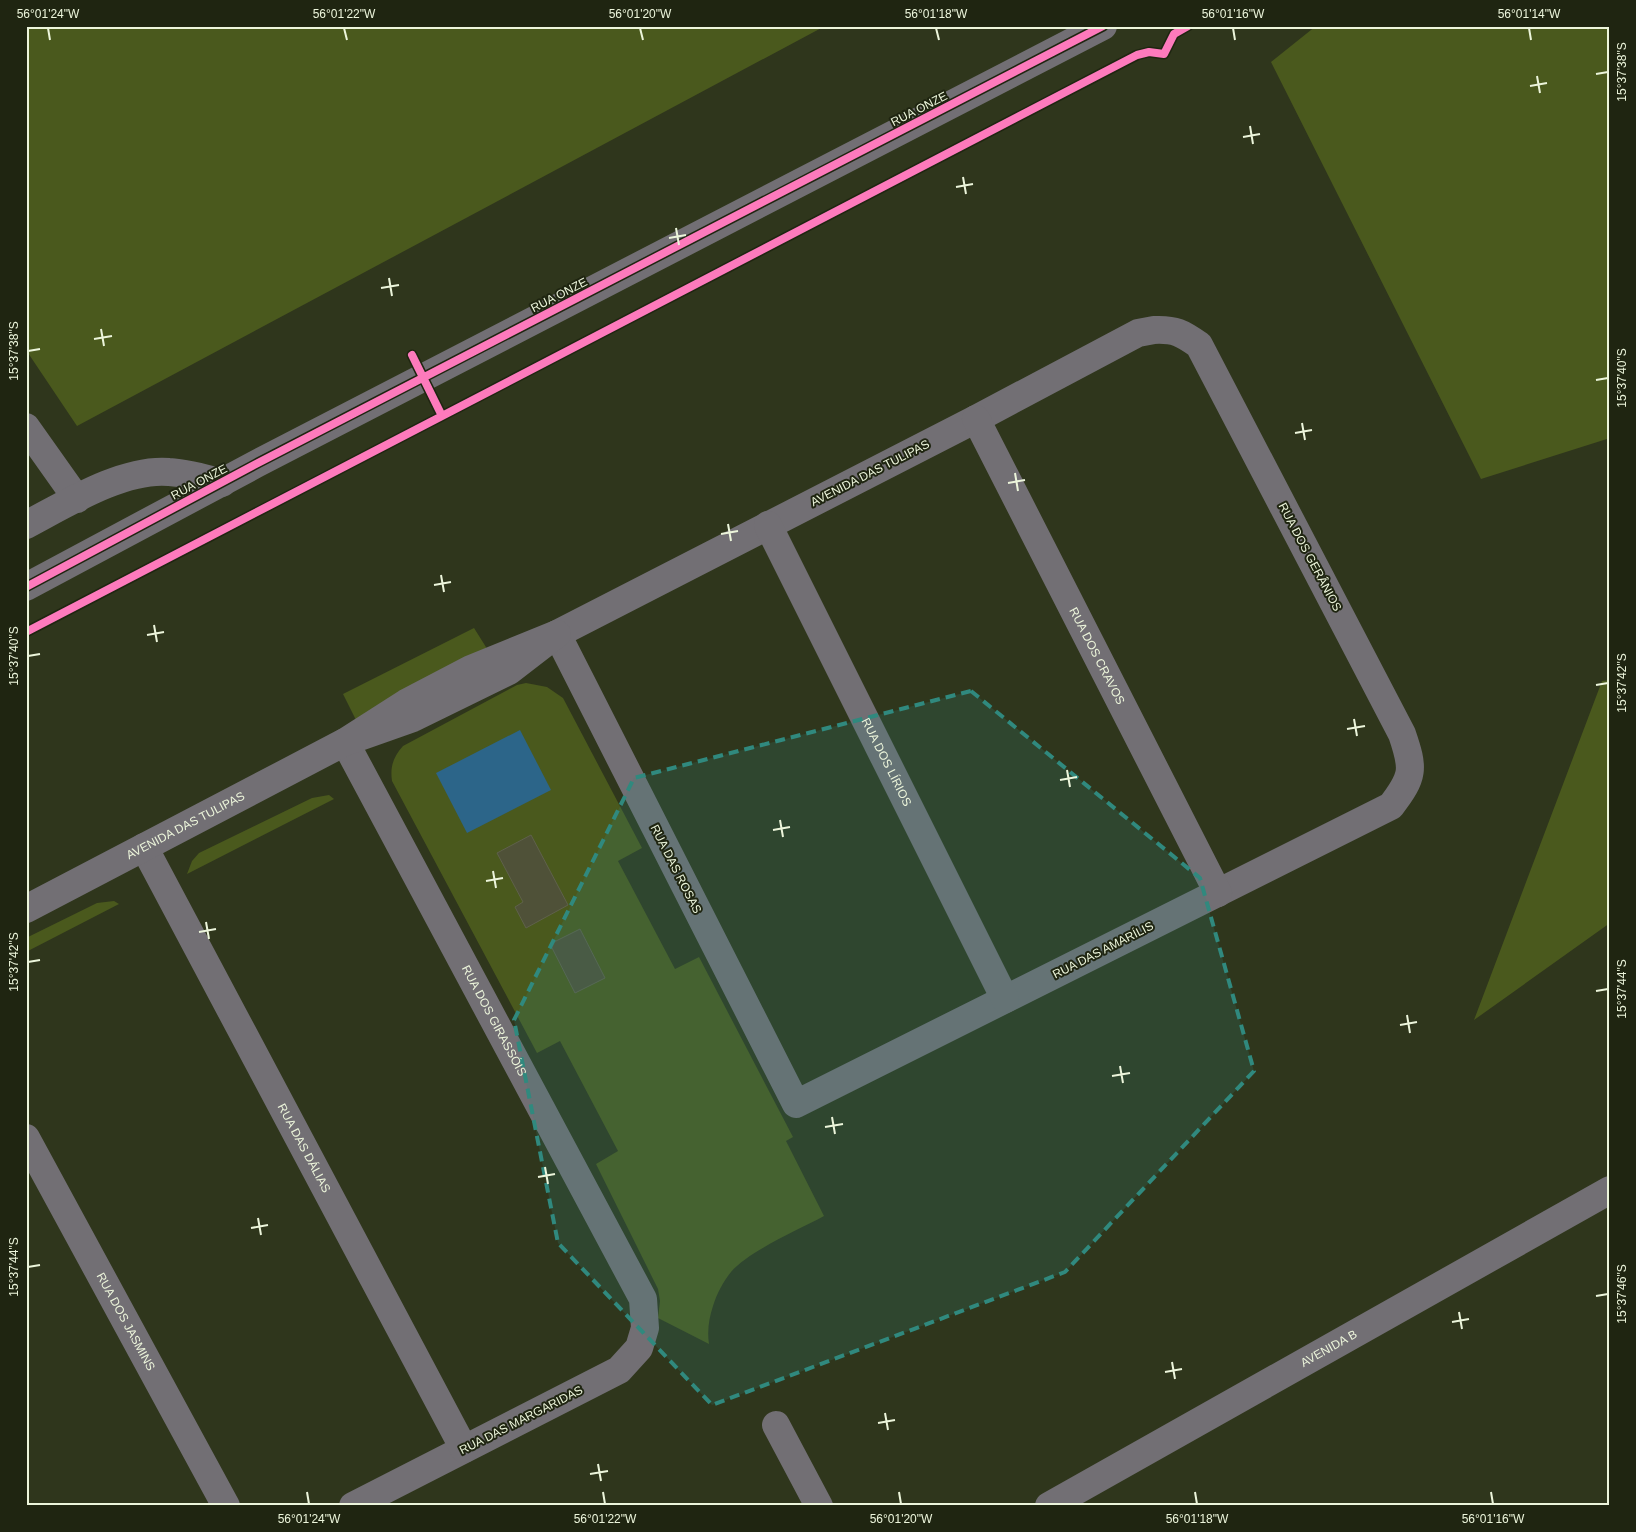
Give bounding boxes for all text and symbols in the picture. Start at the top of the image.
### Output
text: 56°01'24"W [17,7,80,21]
text: 56°01'22"W [313,7,376,21]
text: 56°01'20"W [609,7,672,21]
text: 56°01'18"W [905,7,968,21]
text: 56°01'16"W [1202,7,1265,21]
text: 56°01'14"W [1498,7,1561,21]
text: 15°37'38"S [1615,42,1629,102]
street label: RUA ONZE [888,89,950,129]
street label: RUA ONZE [528,275,590,315]
text: 15°37'38"S [7,321,21,381]
text: 15°37'40"S [1615,348,1629,408]
street label: AVENIDA DAS TULIPAS [808,437,932,509]
street label: RUA ONZE [169,461,229,503]
street label: RUA DOS GERÂNIOS [1275,500,1345,614]
street label: RUA DOS CRAVOS [1066,605,1128,707]
text: 15°37'40"S [7,626,21,686]
text: 15°37'42"S [1615,653,1629,713]
street label: RUA DOS LÍRIOS [859,716,914,808]
street label: AVENIDA DAS TULIPAS [124,789,247,862]
street label: RUA DAS ROSAS [648,822,704,916]
street label: RUA DAS AMARÍLIS [1050,918,1156,982]
text: 15°37'42"S [7,932,21,992]
text: 15°37'44"S [1615,959,1629,1019]
street label: RUA DOS GIRASSÓIS [459,963,529,1078]
street label: RUA DAS DÁLIAS [275,1101,333,1195]
text: 15°37'44"S [7,1237,21,1297]
text: 15°37'46"S [1615,1264,1629,1324]
street label: RUA DOS JASMINS [94,1270,158,1373]
street label: AVENIDA B [1298,1327,1359,1370]
street label: RUA DAS MARGARIDAS [457,1383,585,1457]
text: 56°01'24"W [278,1512,341,1526]
text: 56°01'22"W [574,1512,637,1526]
text: 56°01'20"W [870,1512,933,1526]
text: 56°01'18"W [1166,1512,1229,1526]
text: 56°01'16"W [1462,1512,1525,1526]

